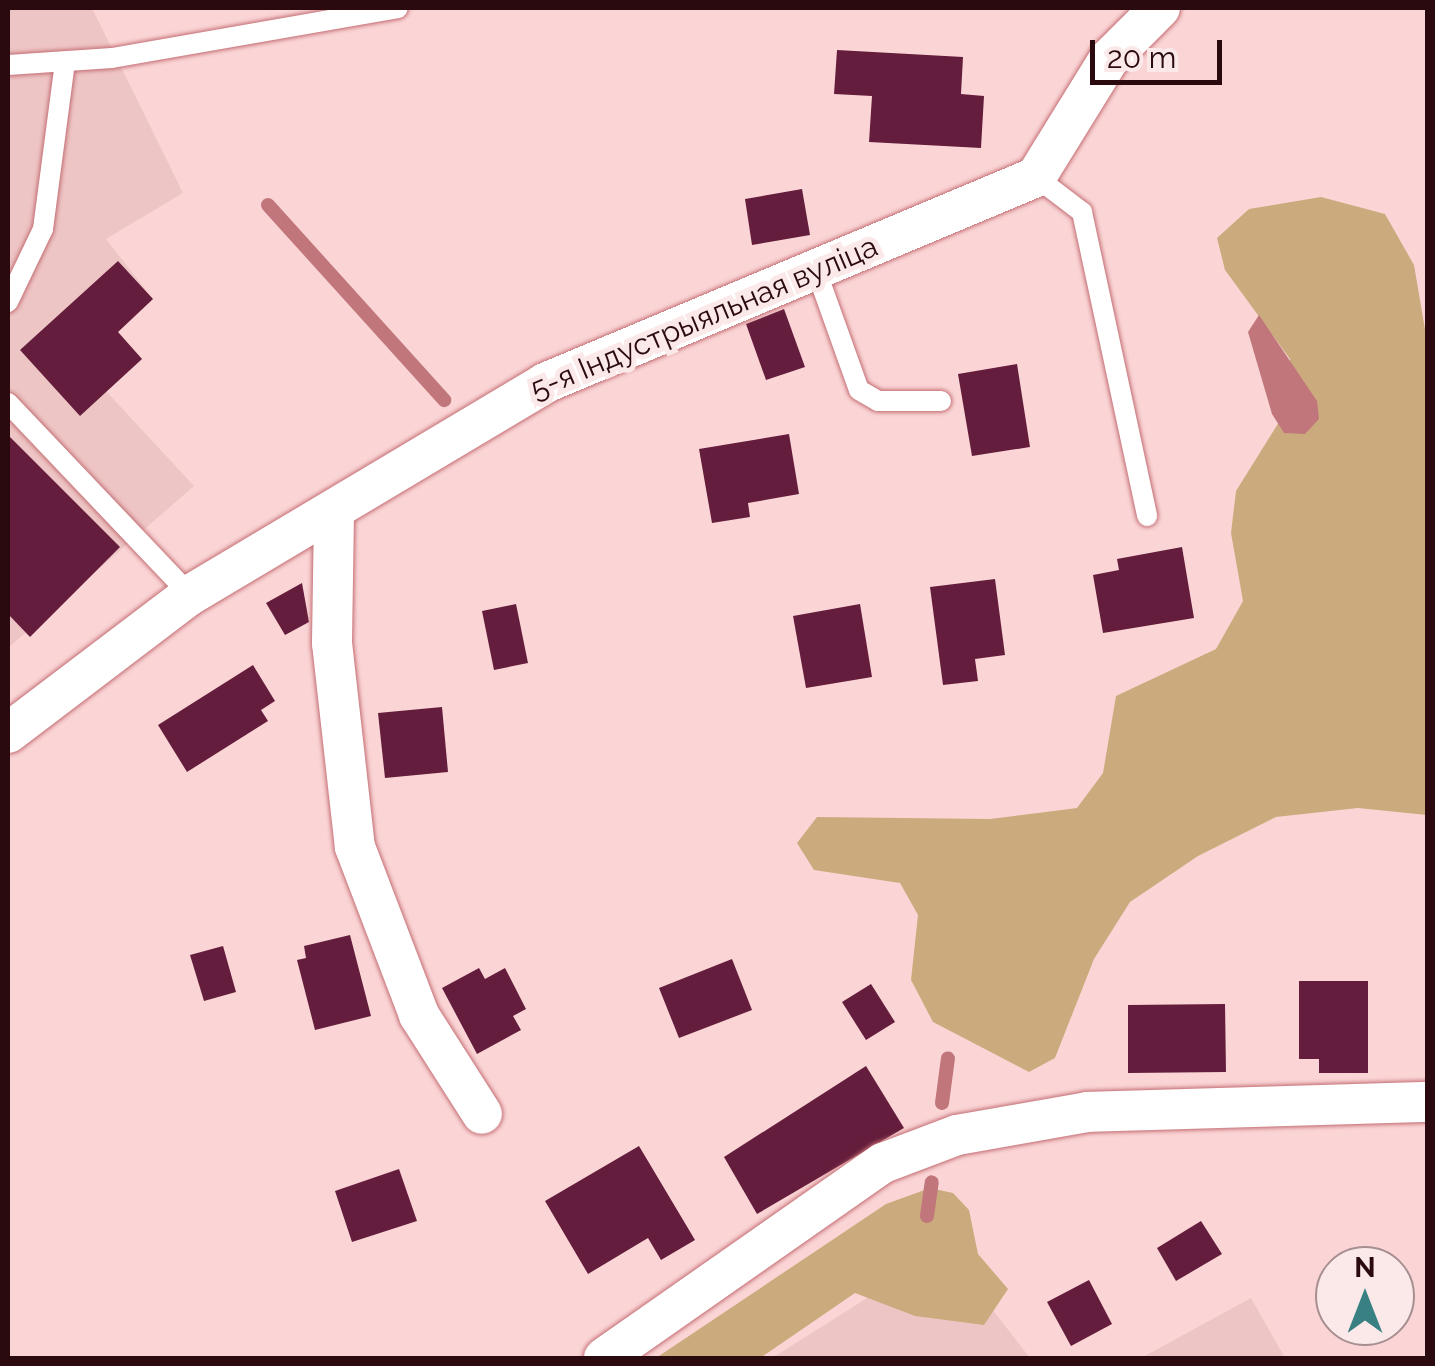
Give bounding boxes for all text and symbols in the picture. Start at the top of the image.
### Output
scale bar [1095,20,1228,82]
text: 20 m [1107,40,1176,75]
street label: 5-я Індустрыяльная вуліца [525,228,883,408]
north arrow [1315,1246,1415,1346]
text: N [1354,1251,1376,1284]

